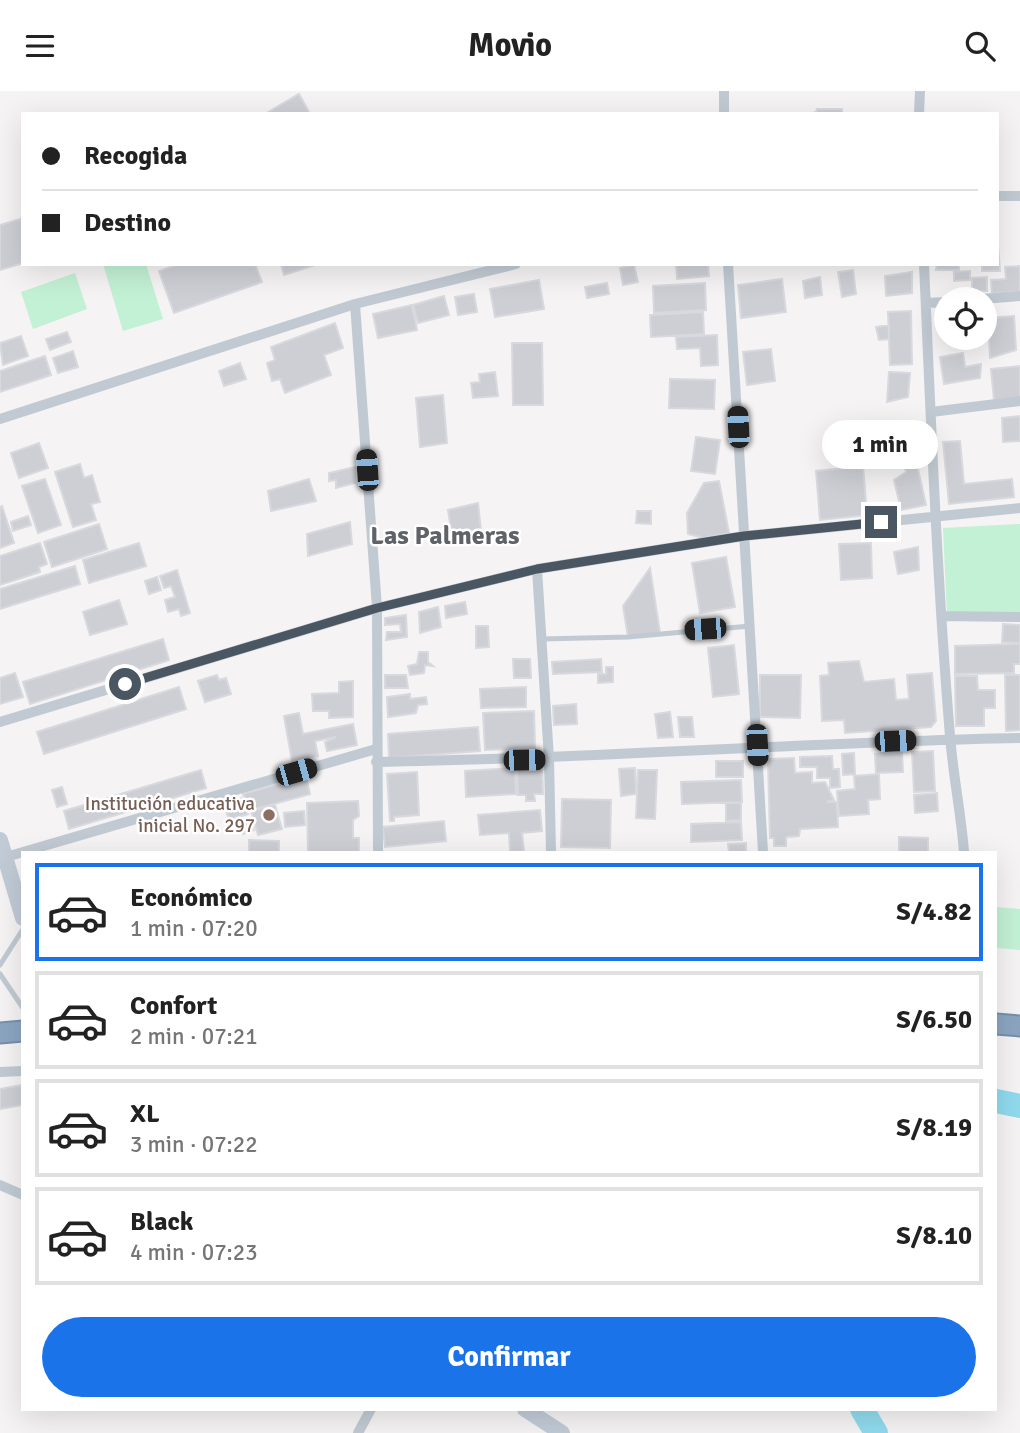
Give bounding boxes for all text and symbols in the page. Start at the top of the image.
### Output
text: Movio [468,26,552,65]
icon: menu [21,27,59,65]
icon: search [961,27,999,65]
text: Recogida [84,140,187,172]
text: Destino [84,207,171,239]
map controls [934,287,997,350]
button: locate [934,287,997,350]
car [727,405,750,449]
callout: 1 min [823,421,939,469]
text: 1 min [852,430,908,459]
car [356,448,379,492]
route end [865,506,897,538]
district label: Las Palmeras [370,520,520,552]
car [684,617,727,641]
route start [109,668,141,700]
car [746,723,769,767]
car [874,730,917,752]
car [503,749,546,771]
car [273,756,320,788]
place label: Institución educativa inicial No. 297 [85,792,255,838]
marker: Institución educativa inicial No. 297 [261,807,277,823]
icon: car [46,881,109,944]
text: Económico [130,882,253,914]
text: S/4.82 [896,896,972,928]
text: 1 min · 07:20 [130,914,258,943]
icon: car [46,989,109,1052]
text: Confort [130,990,217,1022]
text: S/6.50 [896,1004,972,1036]
text: 2 min · 07:21 [130,1022,258,1051]
icon: car [46,1097,109,1160]
text: XL [130,1098,160,1130]
text: S/8.19 [896,1112,972,1144]
text: 3 min · 07:22 [130,1130,258,1159]
icon: car [46,1205,109,1268]
text: Black [130,1206,193,1238]
text: S/8.10 [896,1220,972,1252]
text: 4 min · 07:23 [130,1238,258,1267]
button: Confirmar [42,1317,976,1397]

